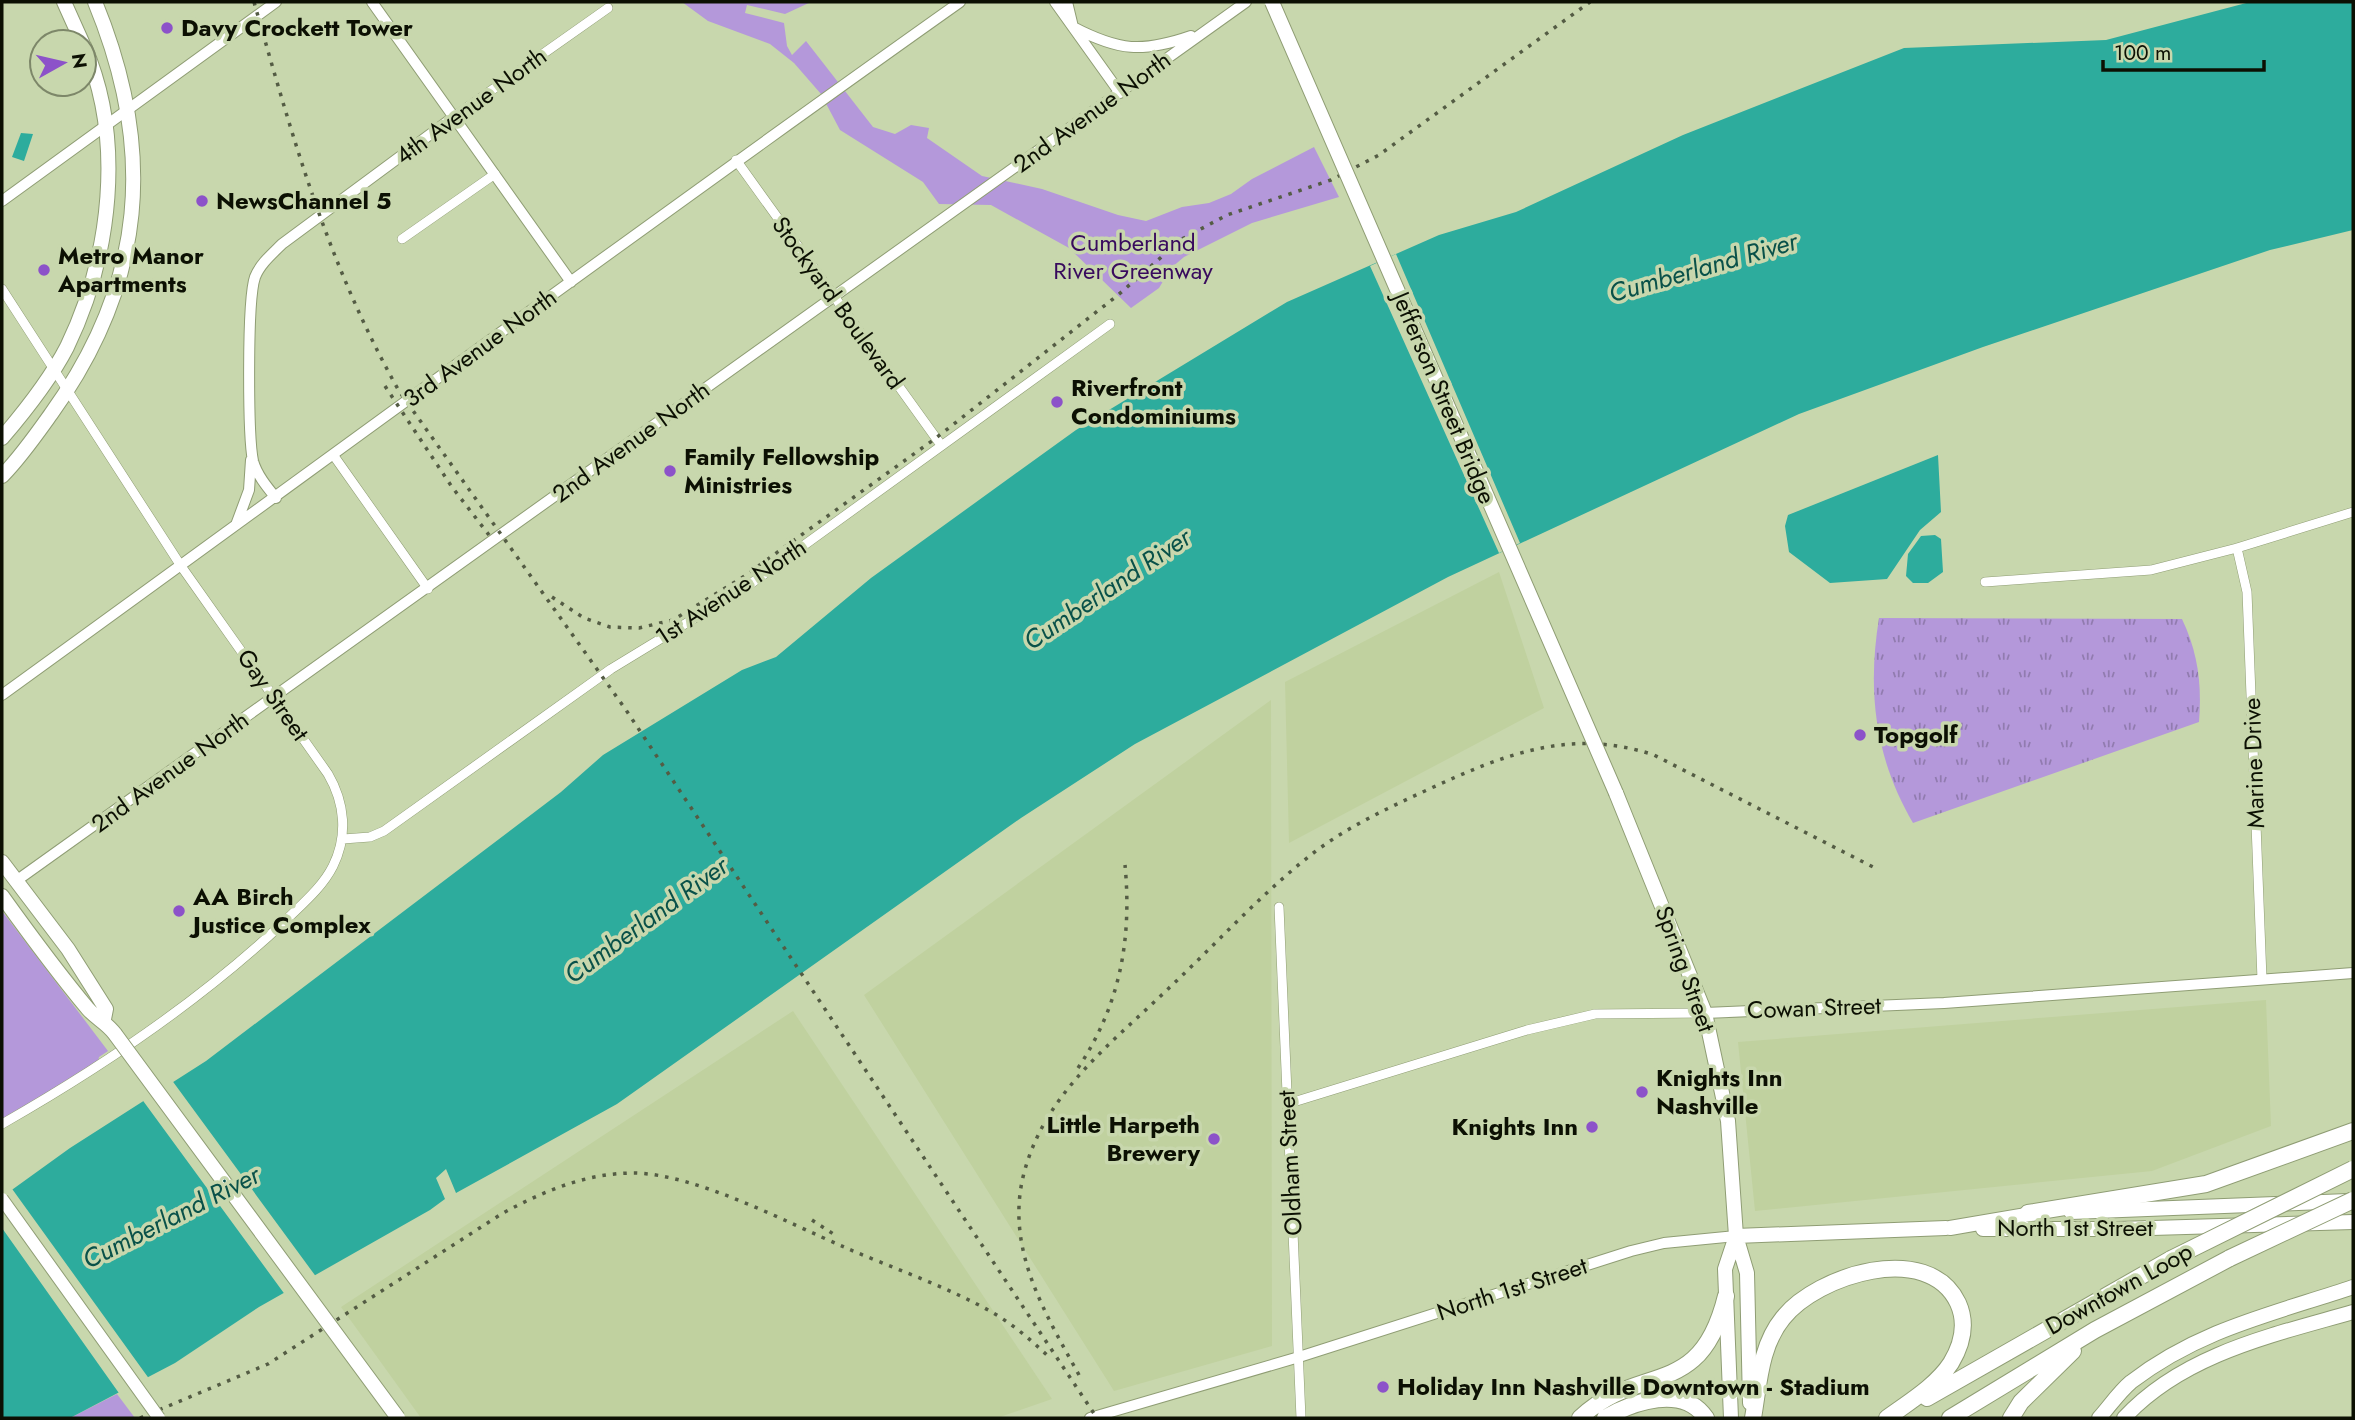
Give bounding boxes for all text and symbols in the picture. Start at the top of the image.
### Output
place label: Davy Crockett Tower [181,10,413,45]
marker: Davy Crockett Tower [159,20,175,36]
north arrow [28,28,98,98]
scale bar [2103,28,2264,72]
text: 100 m [2114,38,2171,68]
street label: 4th Avenue North [388,39,554,173]
street label: 2nd Avenue North [1006,42,1178,181]
text: N [65,51,94,70]
place label: NewsChannel 5 [216,183,392,218]
marker: NewsChannel 5 [194,193,210,209]
street label: Stockyard Boulevard [764,209,913,396]
water label: Cumberland River [1604,222,1803,312]
park label: Cumberland River Greenway [1053,225,1213,288]
place label: Metro Manor Apartments [57,238,204,301]
marker: Metro Manor Apartments [36,262,52,278]
street label: 3rd Avenue North [396,280,564,415]
street label: Jefferson Street Bridge [1383,284,1505,509]
place label: Riverfront Condominiums [1071,370,1236,433]
street label: 2nd Avenue North [545,372,717,511]
marker: Riverfront Condominiums [1049,394,1065,410]
place label: Family Fellowship Ministries [684,439,880,502]
marker: Family Fellowship Ministries [662,463,678,479]
water label: Cumberland River [1016,518,1200,659]
street label: 1st Avenue North [648,530,813,654]
street label: Gay Street [229,642,318,748]
street label: Marine Drive [2234,697,2273,829]
street label: 2nd Avenue North [84,702,256,841]
place label: Topgolf [1874,717,1959,752]
marker: Topgolf [1852,727,1868,743]
water label: Cumberland River [556,847,737,993]
place label: AA Birch Justice Complex [189,879,371,942]
street label: Spring Street [1646,901,1725,1037]
marker: AA Birch Justice Complex [171,903,187,919]
street label: Cowan Street [1746,988,1882,1027]
place label: Knights Inn Nashville [1656,1060,1783,1123]
marker: Knights Inn Nashville [1634,1084,1650,1100]
street label: Oldham Street [1268,1089,1311,1237]
place label: Little Harpeth Brewery [1046,1107,1200,1170]
place label: Knights Inn [1451,1109,1578,1144]
marker: Knights Inn [1584,1119,1600,1135]
marker: Little Harpeth Brewery [1206,1131,1222,1147]
water label: Cumberland River [76,1155,268,1278]
street label: North 1st Street [1997,1210,2153,1245]
street label: Downtown Loop [2039,1234,2199,1343]
street label: North 1st Street [1432,1248,1592,1329]
place label: Holiday Inn Nashville Downtown - Stadium [1397,1369,1870,1404]
marker: Holiday Inn Nashville Downtown - Stadium [1375,1379,1391,1395]

